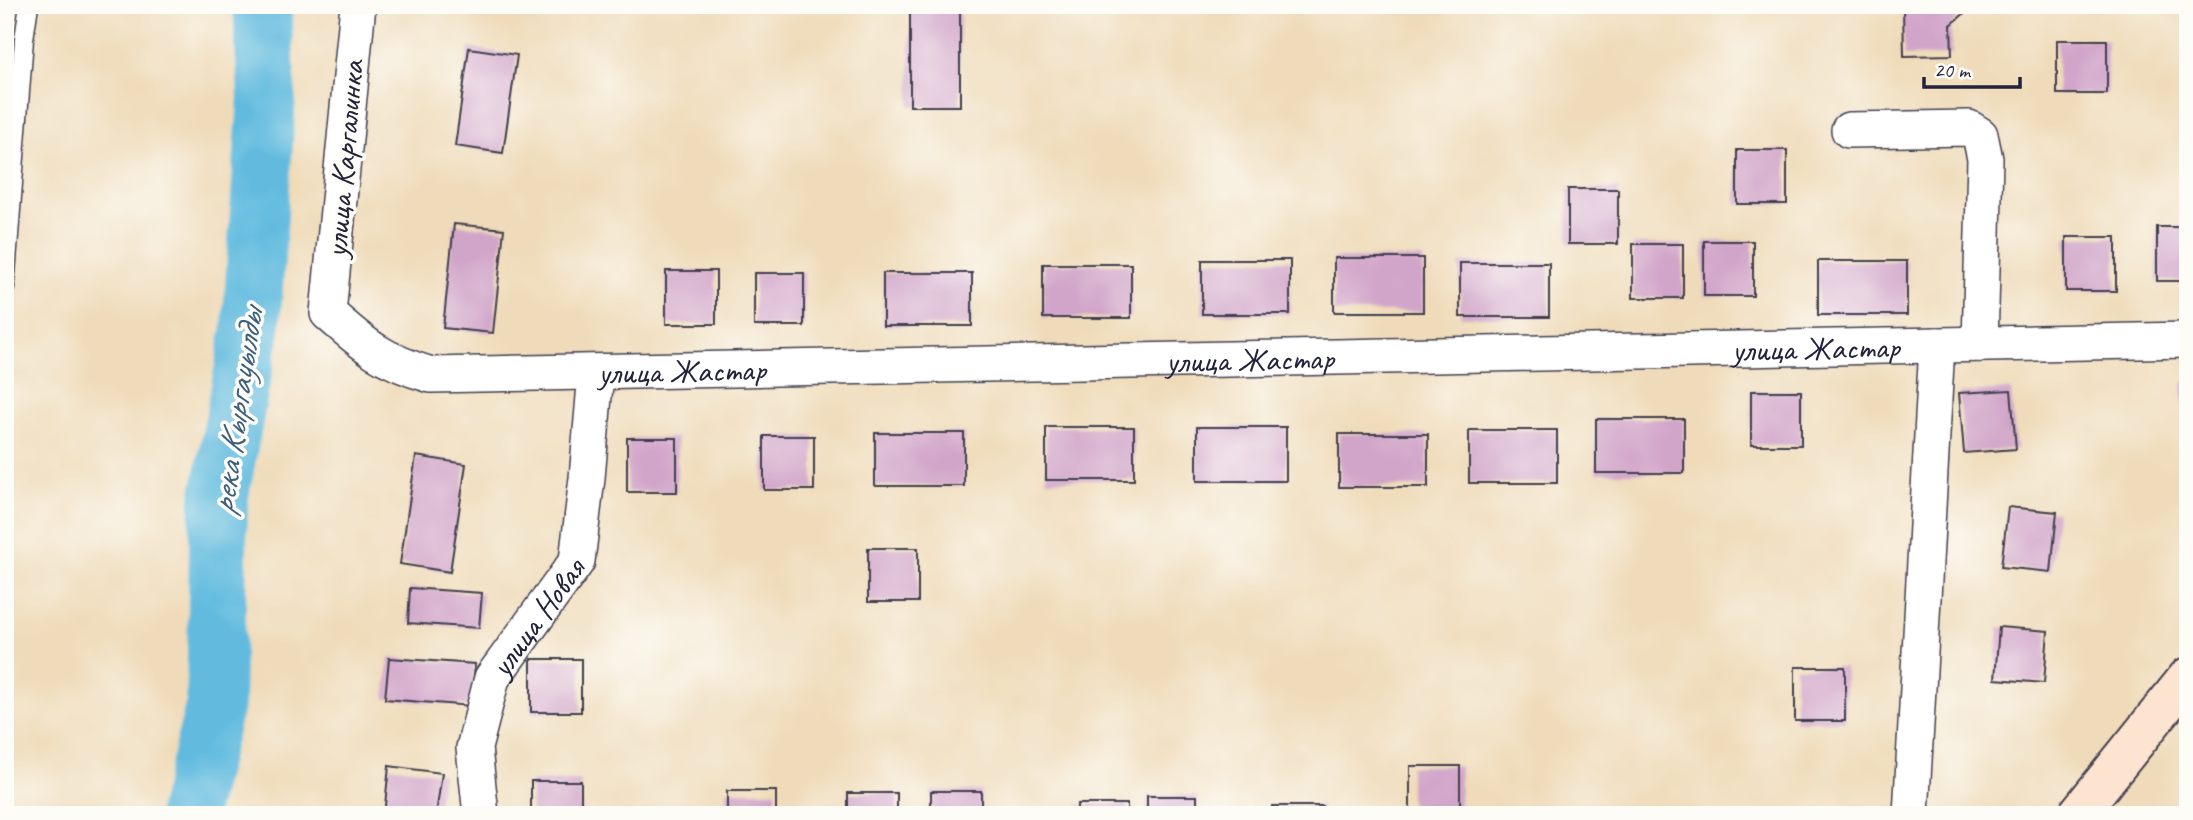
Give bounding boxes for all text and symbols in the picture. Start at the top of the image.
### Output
scale bar [1924,46,2020,90]
street label: улица Каргалинка [314,56,374,261]
text: 20 m [1934,57,1972,83]
water label: река Кыргауылды [200,300,274,517]
street label: улица Жастар [1729,326,1903,371]
street label: улица Жастар [1163,337,1337,382]
street label: улица Жастар [596,348,769,394]
street label: улица Новая [479,548,596,687]

